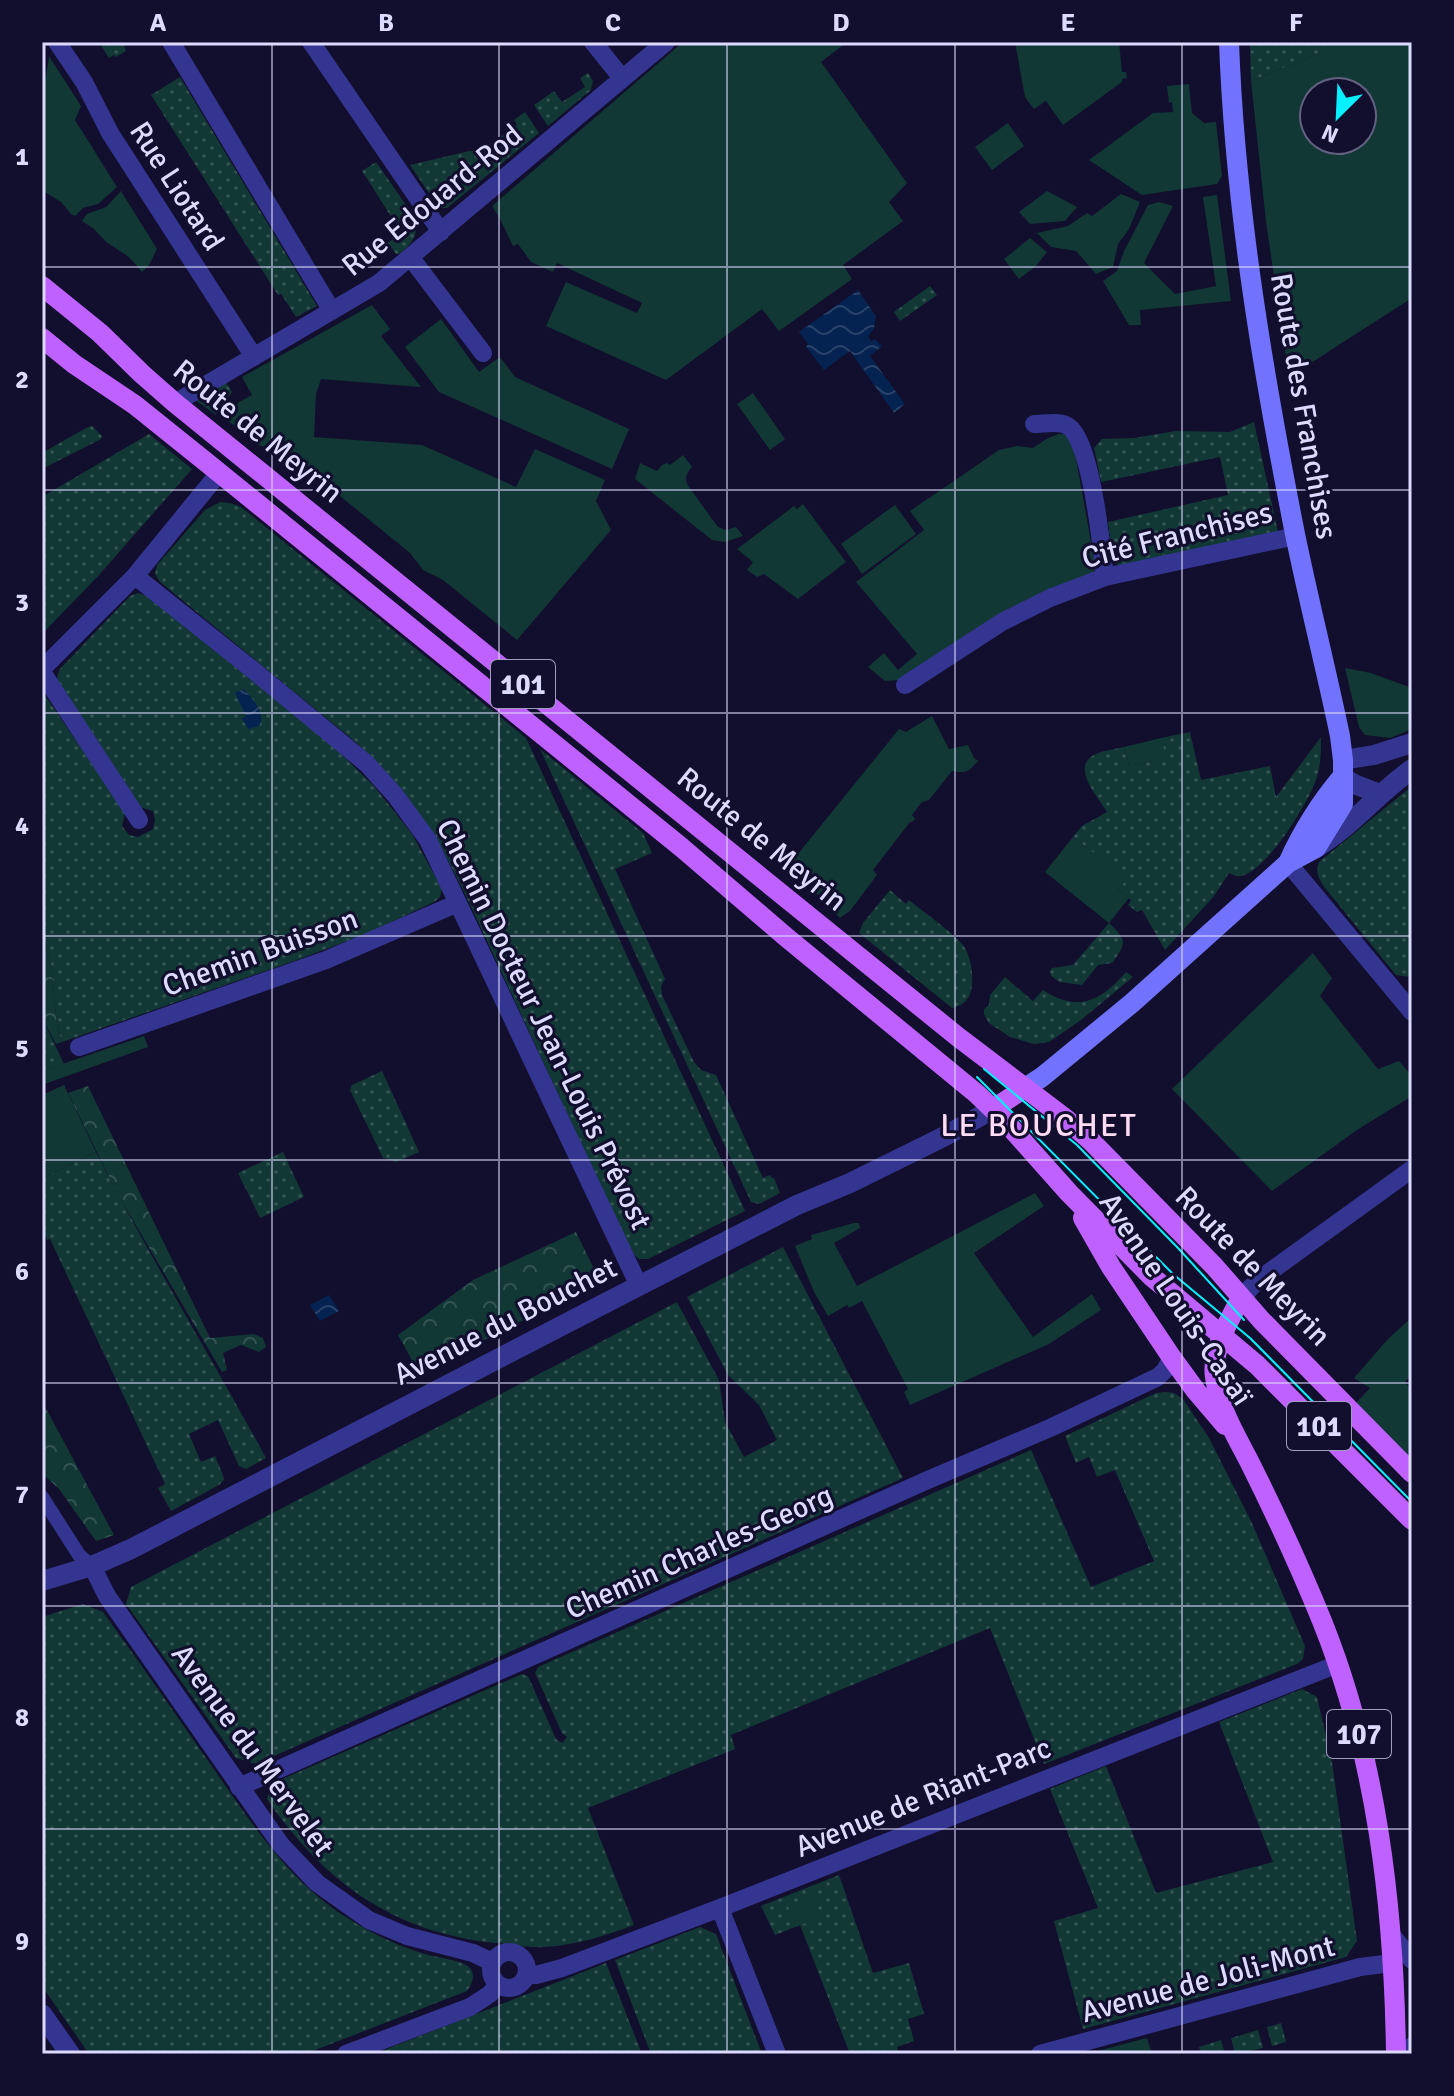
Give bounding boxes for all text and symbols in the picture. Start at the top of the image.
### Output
text: A [150,7,167,39]
text: B [378,7,394,39]
text: C [605,7,621,39]
text: D [832,7,850,39]
text: E [1061,7,1075,39]
text: F [1289,7,1303,39]
north arrow [1298,76,1378,156]
street label: Rue Liotard [121,115,232,258]
street label: Rue Edouard-Rod [335,116,530,284]
text: N [1318,118,1343,149]
text: 1 [15,141,29,173]
street label: Route des Franchises [1262,270,1345,542]
street label: Route de Meyrin [165,352,350,511]
text: 2 [15,364,29,396]
street label: Cité Franchises [1078,494,1276,577]
text: 3 [15,587,29,619]
road number: 101 [491,660,555,708]
street label: Route de Meyrin [669,760,854,919]
text: 4 [15,810,29,842]
street label: Chemin Docteur Jean-Louis Prévost [428,813,659,1236]
street label: Chemin Buisson [157,900,363,1005]
text: 5 [15,1033,29,1065]
district label: LE BOUCHET [940,1106,1138,1145]
street label: Route de Meyrin [1167,1179,1338,1354]
street label: Avenue Louis-Casaï [1091,1186,1261,1413]
street label: Avenue du Bouchet [387,1249,623,1394]
text: 6 [15,1256,29,1288]
road number: 101 [1287,1402,1351,1450]
street label: Chemin Charles-Georg [560,1477,839,1628]
text: 7 [15,1479,29,1511]
street label: Avenue du Mervelet [163,1637,342,1863]
text: 8 [15,1702,29,1734]
road number: 107 [1327,1710,1391,1758]
street label: Avenue de Riant-Parc [790,1729,1057,1866]
text: 9 [15,1926,29,1958]
street label: Avenue de Joli-Mont [1077,1928,1339,2031]

